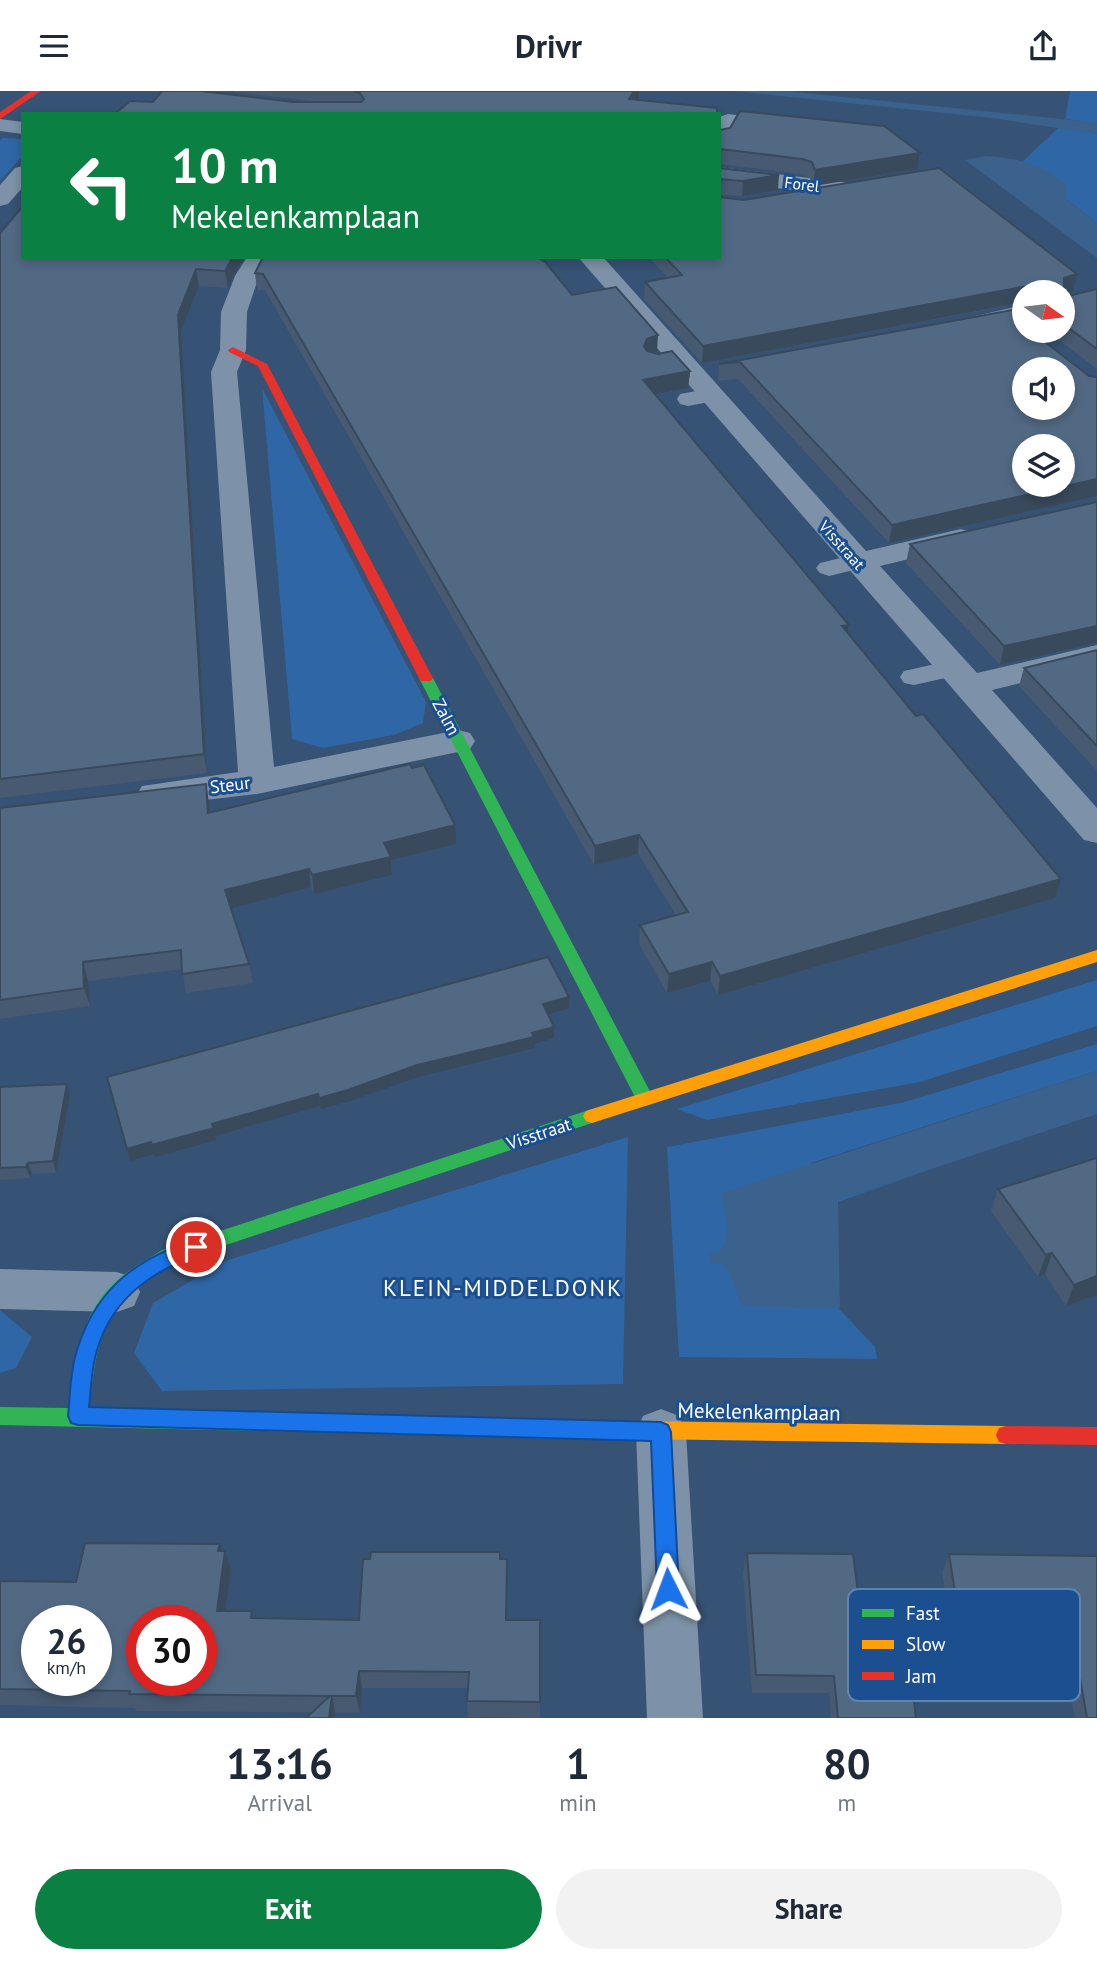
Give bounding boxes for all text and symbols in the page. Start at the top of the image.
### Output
text: Drivr [515,25,582,67]
icon: menu [35,27,73,65]
icon: share [1024,27,1062,65]
text: 10 m [171,133,278,197]
icon: left [56,140,147,231]
street label: Forel [783,172,821,196]
text: Mekelenkamplaan [171,195,420,237]
north arrow [1012,280,1074,343]
map controls [1012,280,1075,497]
button: sound [1012,357,1075,420]
button: layers [1012,434,1075,497]
street label: Visstraat [814,516,870,574]
street label: Zalm [427,694,466,739]
street label: Steur [208,771,251,798]
street label: Visstraat [503,1112,574,1155]
pin [166,1217,226,1277]
icon: arrive [177,1228,215,1266]
district label: KLEIN-MIDDELDONK [383,1273,623,1302]
street label: Mekelenkamplaan [677,1397,841,1426]
position arrow [631,1552,705,1626]
legend [848,1589,1080,1701]
text: Fast [906,1601,940,1625]
speed limit sign: 30 [126,1605,217,1696]
text: 26 [47,1618,86,1664]
text: Slow [906,1632,946,1656]
text: km/h [47,1656,86,1679]
text: Jam [905,1664,936,1688]
text: 13:16 [226,1736,333,1791]
text: 1 [566,1736,590,1791]
text: 80 [823,1736,871,1791]
text: Arrival [247,1788,312,1817]
text: min [559,1788,597,1817]
text: m [837,1788,856,1817]
button: Exit [35,1869,542,1949]
button: Share [556,1869,1062,1949]

